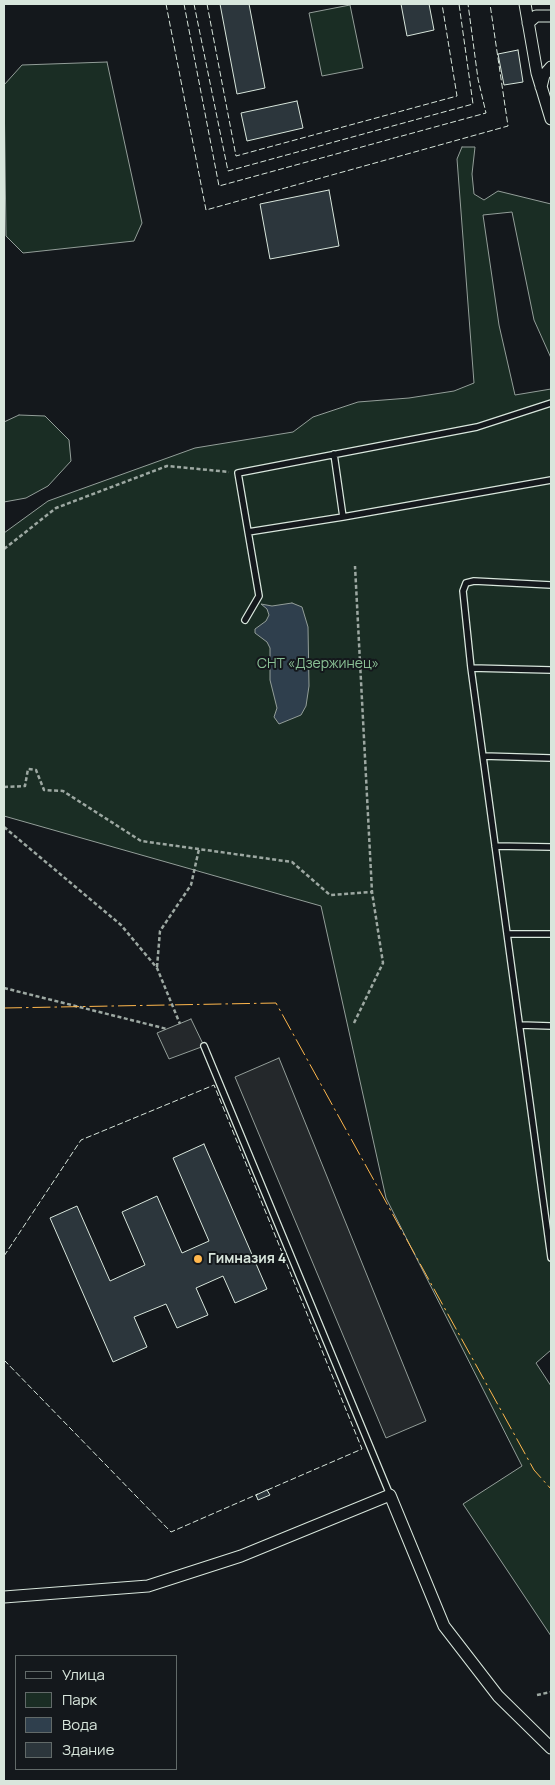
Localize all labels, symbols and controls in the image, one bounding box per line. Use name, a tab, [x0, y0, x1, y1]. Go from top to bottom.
park label: СНТ «Дзержинец»	[257, 656, 379, 672]
place label: Гимназия 4	[208, 1251, 286, 1267]
marker: Гимназия 4	[192, 1253, 204, 1265]
legend	[15, 1655, 178, 1770]
text: Улица	[62, 1664, 105, 1685]
text: Парк	[62, 1689, 97, 1710]
text: Вода	[62, 1714, 97, 1735]
text: Здание	[62, 1739, 114, 1760]

